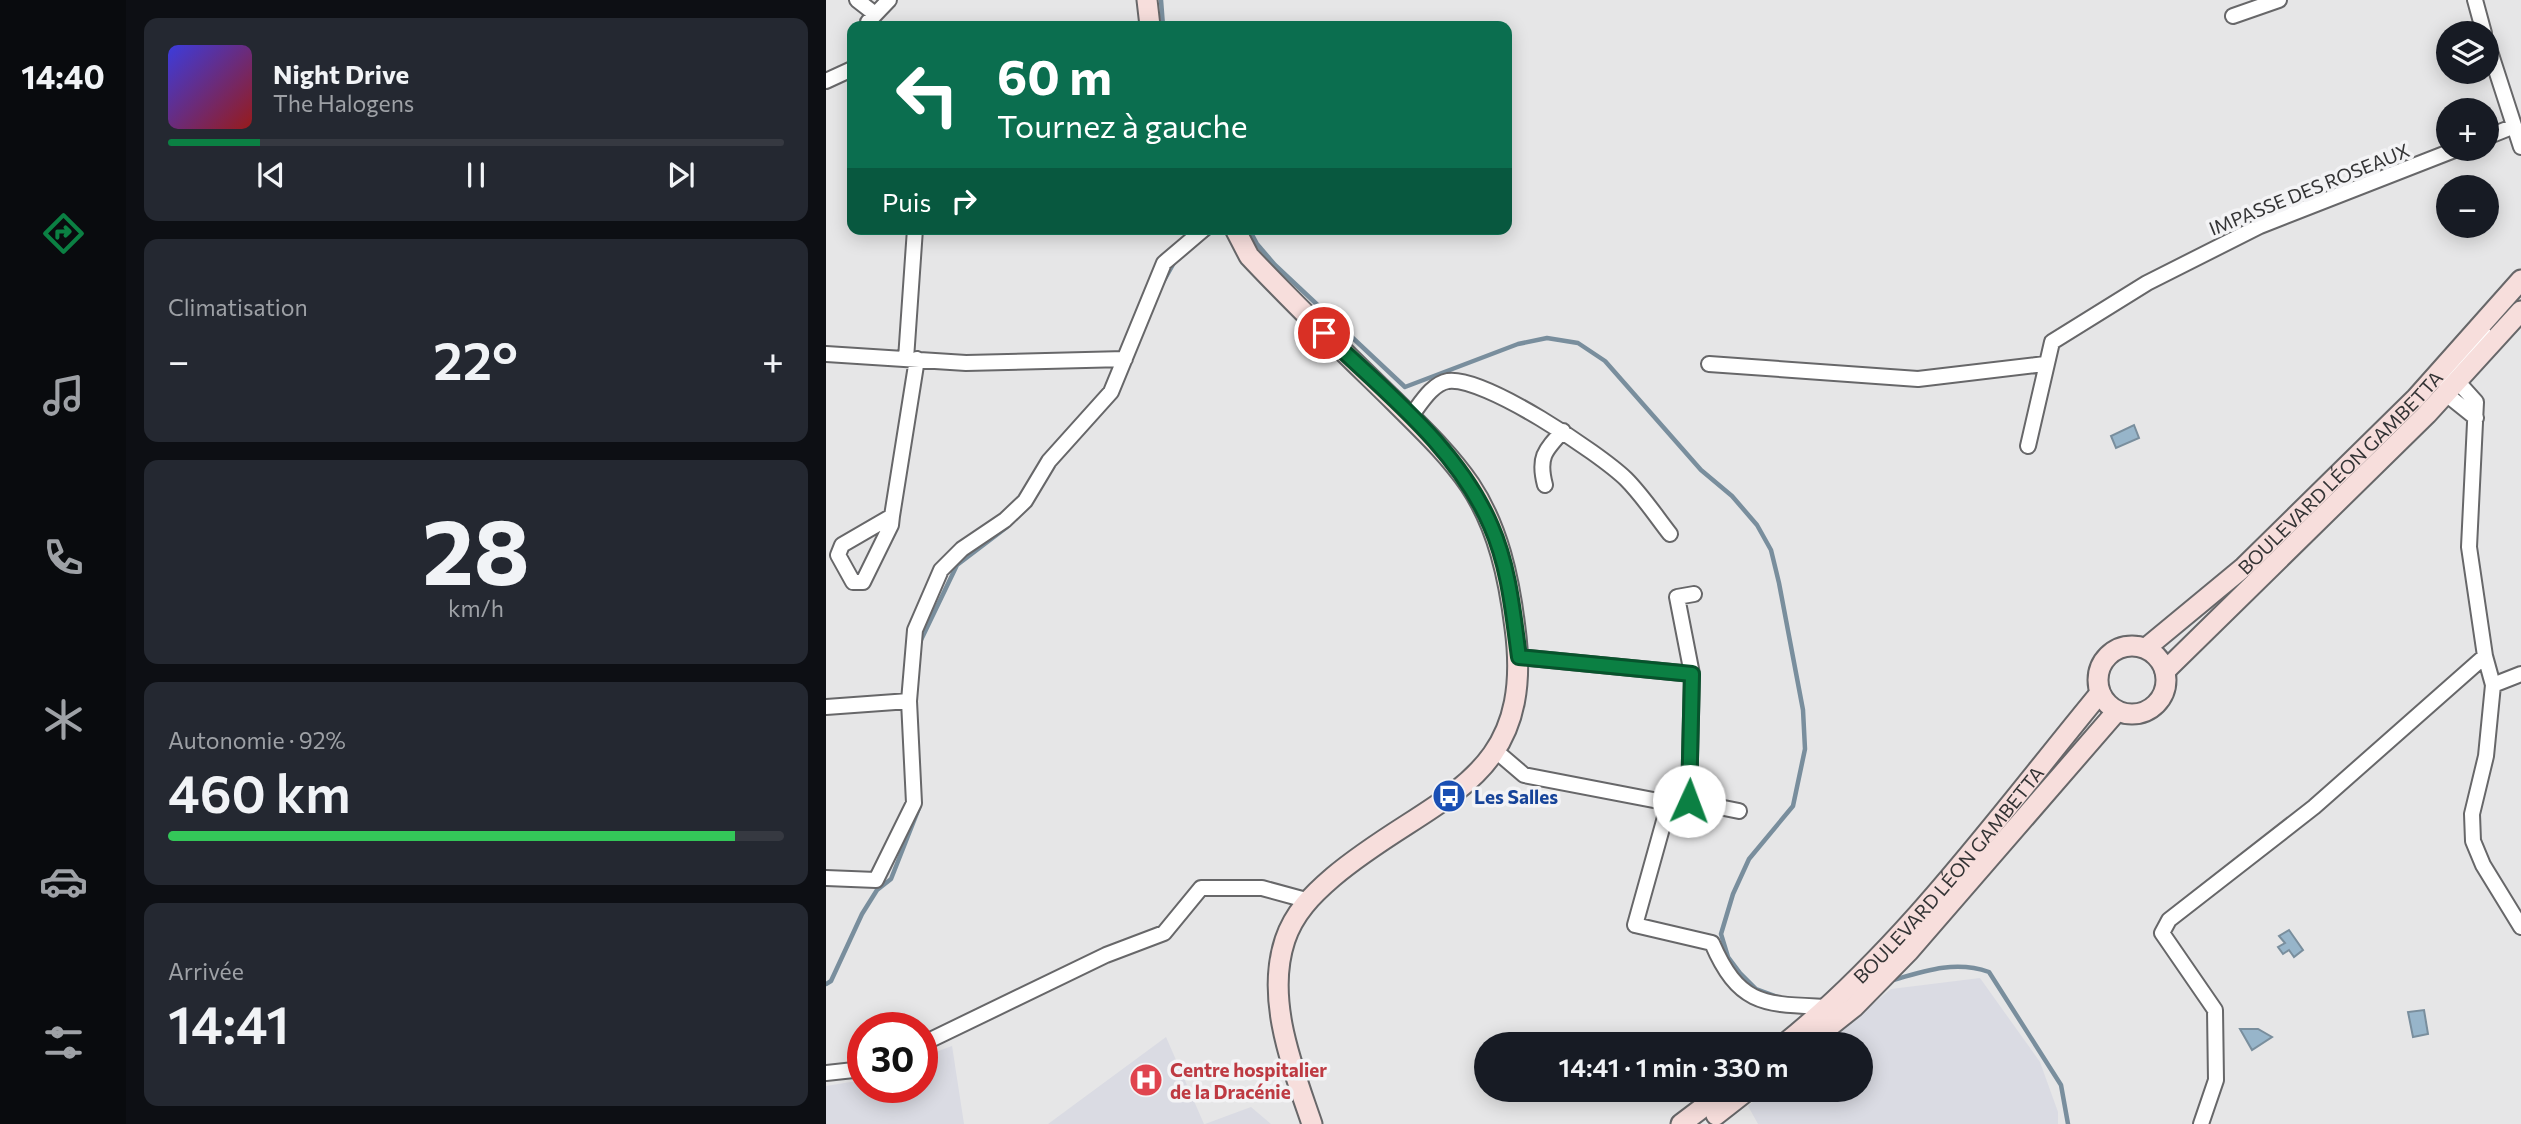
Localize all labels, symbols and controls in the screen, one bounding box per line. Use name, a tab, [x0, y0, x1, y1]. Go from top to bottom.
map controls	[2436, 21, 2499, 238]
button: layers	[2436, 21, 2499, 84]
text: 60 m	[997, 45, 1112, 105]
icon: left	[882, 49, 973, 140]
text: 14:40	[21, 56, 105, 96]
text: Night Drive	[273, 58, 409, 89]
text: The Halogens	[273, 89, 414, 117]
button: +	[2436, 98, 2499, 161]
text: Tournez à gauche	[997, 105, 1248, 145]
street label: IMPASSE DES ROSEAUX	[2205, 138, 2413, 240]
icon: previous	[252, 156, 290, 194]
icon: pause	[457, 156, 495, 194]
icon: next	[662, 156, 700, 194]
button: −	[2436, 175, 2499, 238]
icon: right	[945, 182, 983, 220]
text: Puis	[882, 186, 931, 217]
icon: directions	[39, 209, 88, 258]
text: Climatisation	[168, 293, 308, 321]
pin	[1294, 303, 1354, 363]
icon: arrive	[1305, 314, 1343, 352]
text: 22°	[433, 327, 518, 391]
text: −	[168, 336, 190, 383]
text: +	[762, 336, 784, 383]
street label: BOULEVARD LÉON GAMBETTA	[2233, 365, 2447, 579]
icon: music	[39, 371, 88, 420]
text: 28	[422, 492, 530, 604]
icon: phone	[39, 533, 88, 582]
text: km/h	[448, 594, 504, 622]
icon: climate	[39, 695, 88, 744]
text: Autonomie · 92%	[168, 726, 346, 754]
text: 460 km	[168, 760, 351, 824]
street label: BOULEVARD LÉON GAMBETTA	[1848, 761, 2048, 988]
position arrow	[1652, 764, 1726, 838]
bus stop icon: Les Salles	[1430, 777, 1468, 815]
place label: Les Salles	[1474, 785, 1558, 808]
icon: car	[39, 857, 88, 906]
text: Arrivée	[168, 957, 244, 985]
text: 14:41	[168, 991, 289, 1055]
speed limit sign: 30	[847, 1012, 938, 1103]
icon: filters	[39, 1018, 88, 1067]
text: 14:41 · 1 min · 330 m	[1559, 1051, 1788, 1082]
place label: Centre hospitalier de la Dracénie	[1170, 1058, 1327, 1103]
hospital icon: Centre hospitalier de la Dracénie	[1127, 1061, 1165, 1099]

